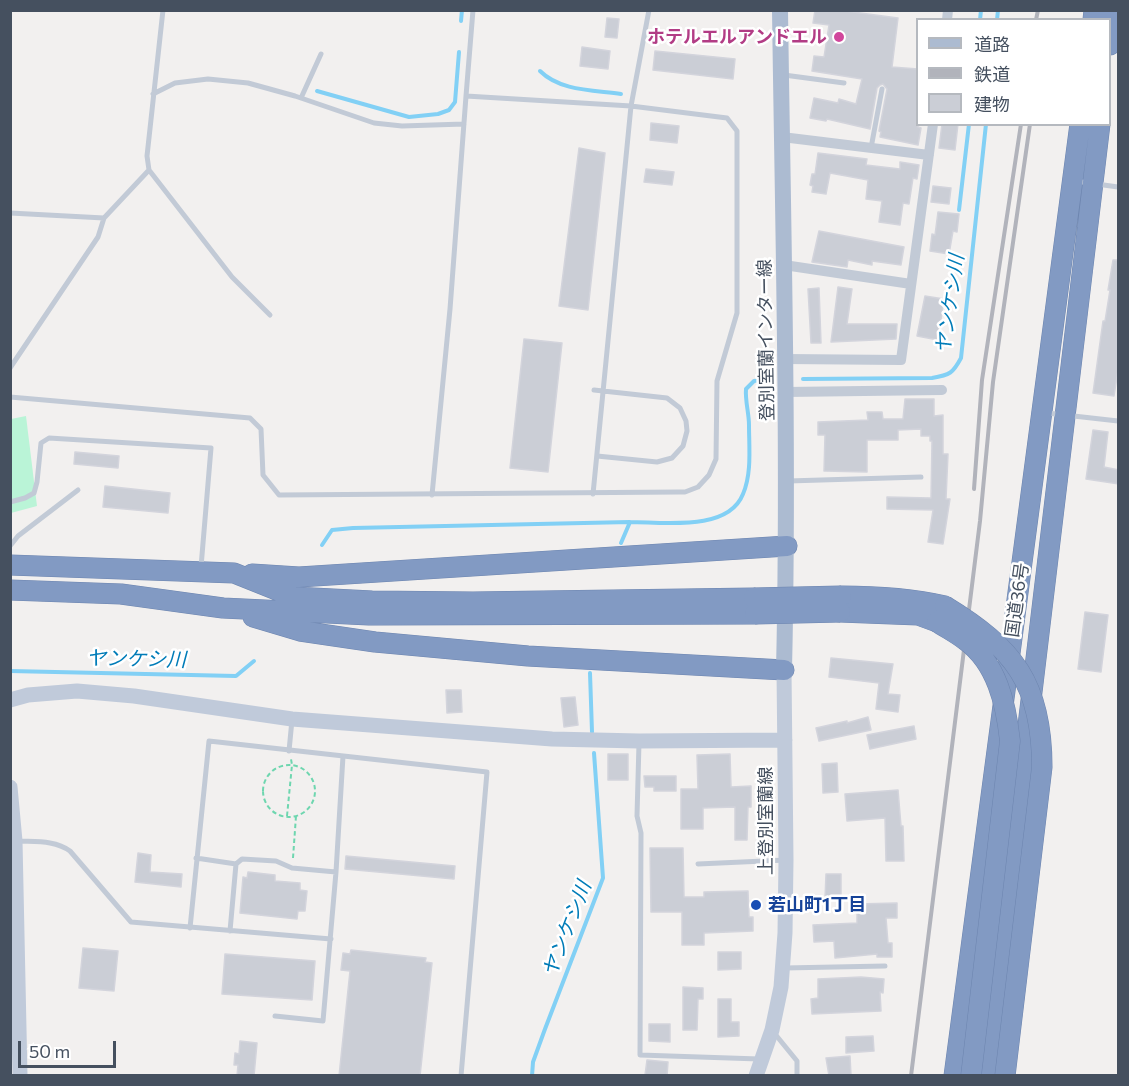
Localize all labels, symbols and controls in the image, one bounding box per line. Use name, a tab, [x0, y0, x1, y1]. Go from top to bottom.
legend	[916, 18, 1111, 126]
place label: ホテルエルアンドエル	[647, 26, 827, 48]
marker: ホテルエルアンドエル	[832, 30, 846, 44]
text: 道路	[974, 33, 1010, 55]
text: 鉄道	[974, 63, 1010, 85]
text: 建物	[974, 93, 1010, 115]
water label: ヤンケシ川	[931, 253, 969, 355]
street label: 登別室蘭インター線	[754, 259, 778, 421]
street label: 国道36号	[1001, 561, 1033, 639]
water label: ヤンケシ川	[86, 646, 186, 672]
street label: 上登別室蘭線	[755, 767, 777, 875]
water label: ヤンケシ川	[538, 878, 596, 980]
place label: 若山町1丁目	[768, 894, 866, 916]
marker: 若山町1丁目	[749, 898, 763, 912]
scale bar	[21, 1029, 118, 1067]
text: 50 m	[29, 1040, 70, 1062]

